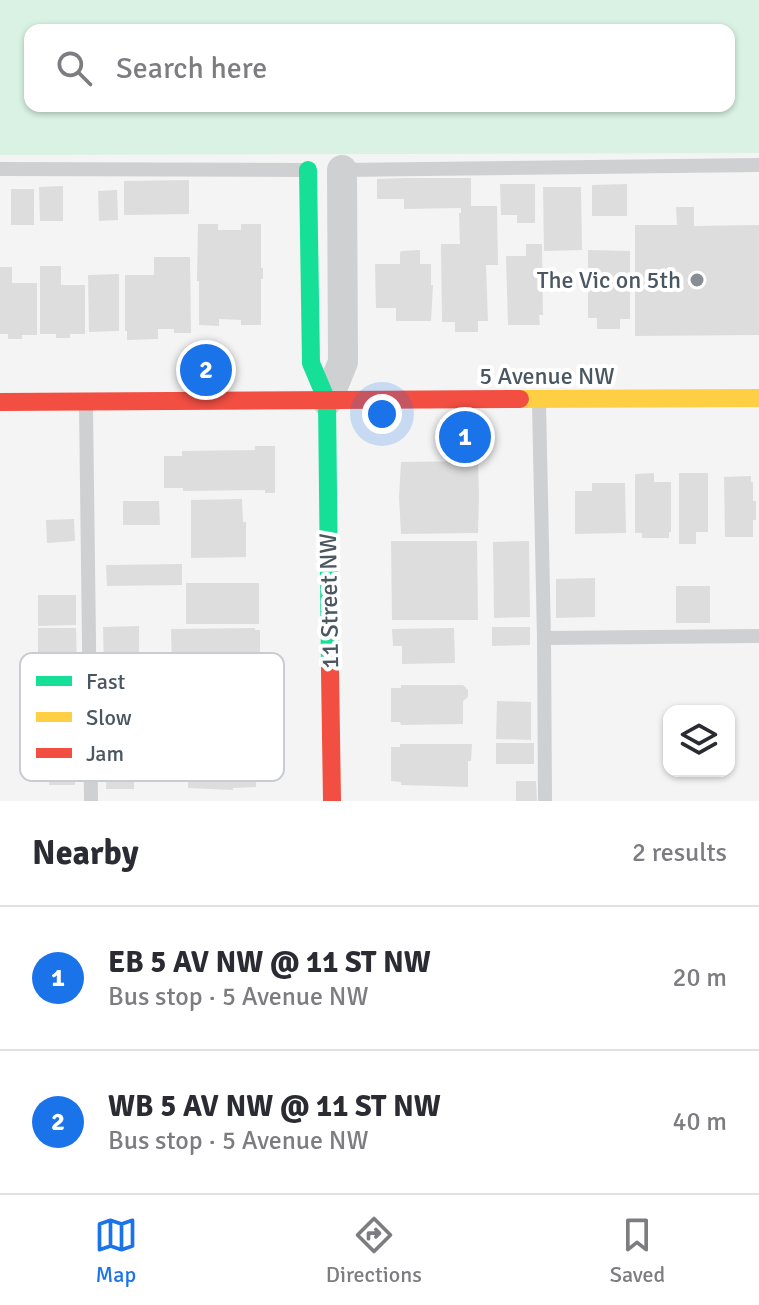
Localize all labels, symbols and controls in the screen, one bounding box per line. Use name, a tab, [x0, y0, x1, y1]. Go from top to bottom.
search box	[24, 24, 735, 112]
icon: search	[52, 46, 96, 90]
text: Search here	[116, 50, 267, 87]
place label: The Vic on 5th	[537, 265, 681, 295]
marker: The Vic on 5th	[688, 271, 706, 289]
pin: 2	[180, 340, 232, 400]
street label: 5 Avenue NW	[479, 361, 615, 391]
your location	[362, 394, 402, 434]
pin: 1	[439, 407, 491, 467]
street label: 11 Street NW	[313, 533, 345, 669]
legend	[20, 653, 284, 781]
text: Fast	[86, 668, 126, 695]
text: Slow	[86, 704, 132, 731]
map controls	[663, 705, 735, 777]
button: layers	[663, 705, 735, 777]
text: Jam	[86, 740, 124, 767]
text: Nearby	[32, 832, 139, 874]
text: 2 results	[632, 837, 727, 869]
text: EB 5 AV NW @ 11 ST NW	[108, 944, 431, 981]
text: 1	[51, 962, 65, 994]
text: 20 m	[672, 962, 727, 994]
text: Bus stop · 5 Avenue NW	[108, 981, 369, 1013]
text: WB 5 AV NW @ 11 ST NW	[108, 1088, 441, 1125]
text: 2	[51, 1106, 65, 1138]
text: 40 m	[672, 1106, 727, 1138]
text: Bus stop · 5 Avenue NW	[108, 1125, 369, 1157]
tab: Map	[94, 1213, 138, 1288]
tab: Directions	[326, 1213, 422, 1288]
tab: Saved	[610, 1213, 665, 1288]

